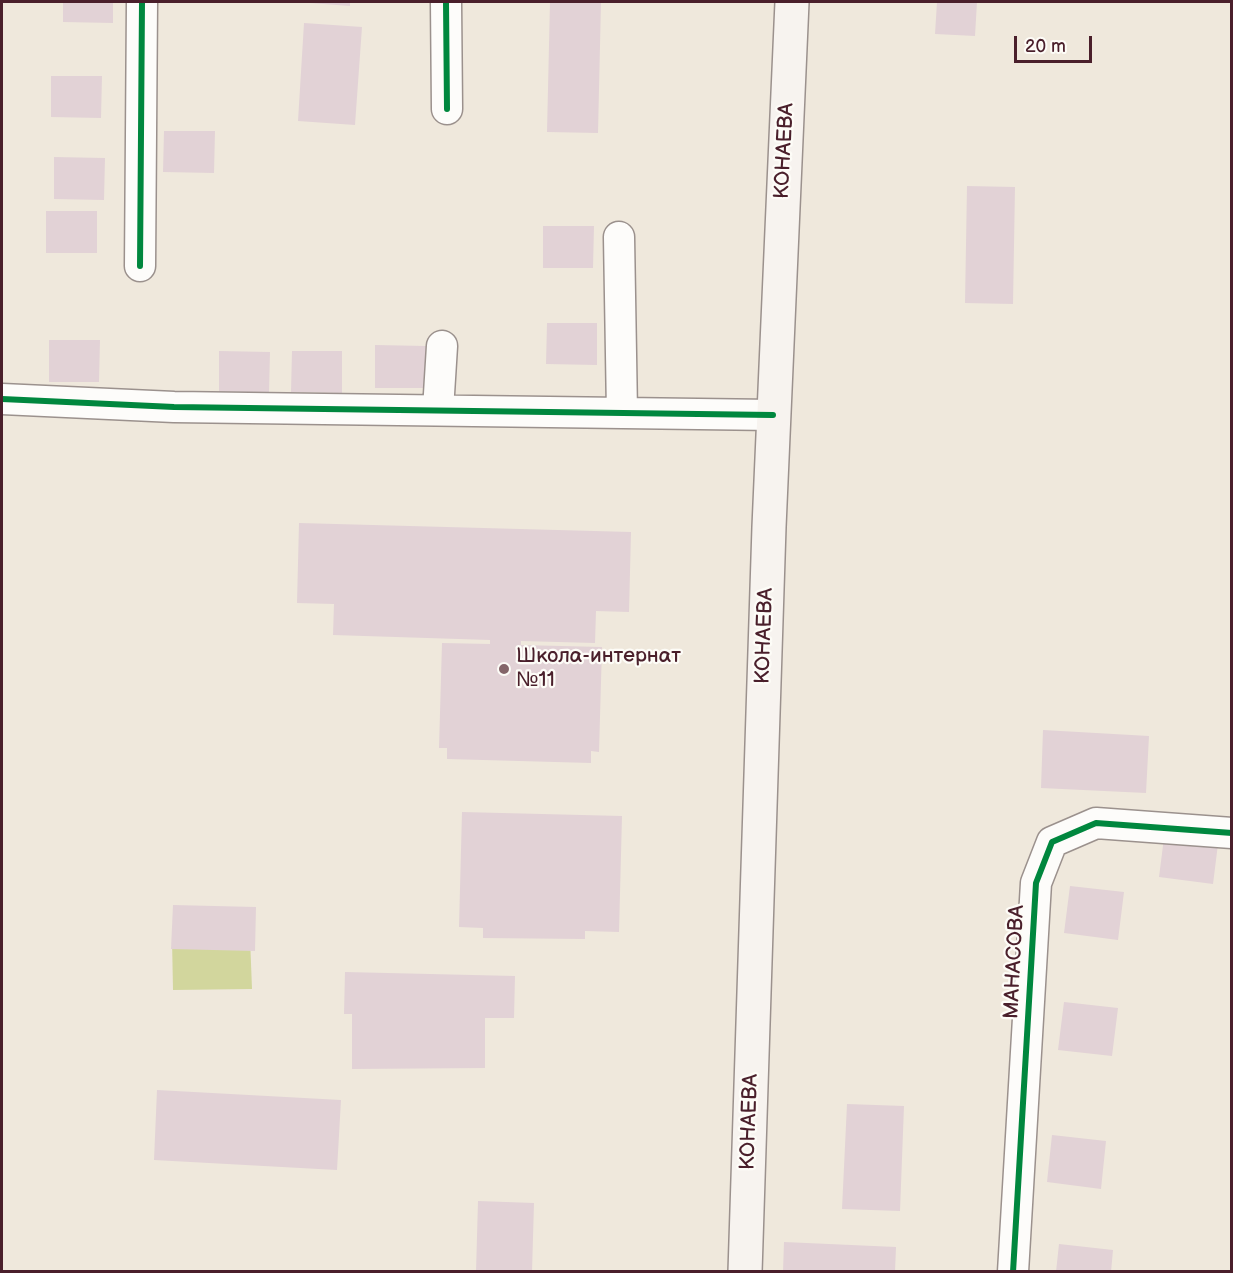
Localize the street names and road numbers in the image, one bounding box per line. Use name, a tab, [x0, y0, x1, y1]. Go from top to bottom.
street label: КОНАЕВА	[770, 102, 800, 200]
street label: КОНАЕВА	[751, 587, 779, 685]
street label: МАНАСОВА	[999, 904, 1031, 1020]
street label: КОНАЕВА	[736, 1073, 764, 1171]

